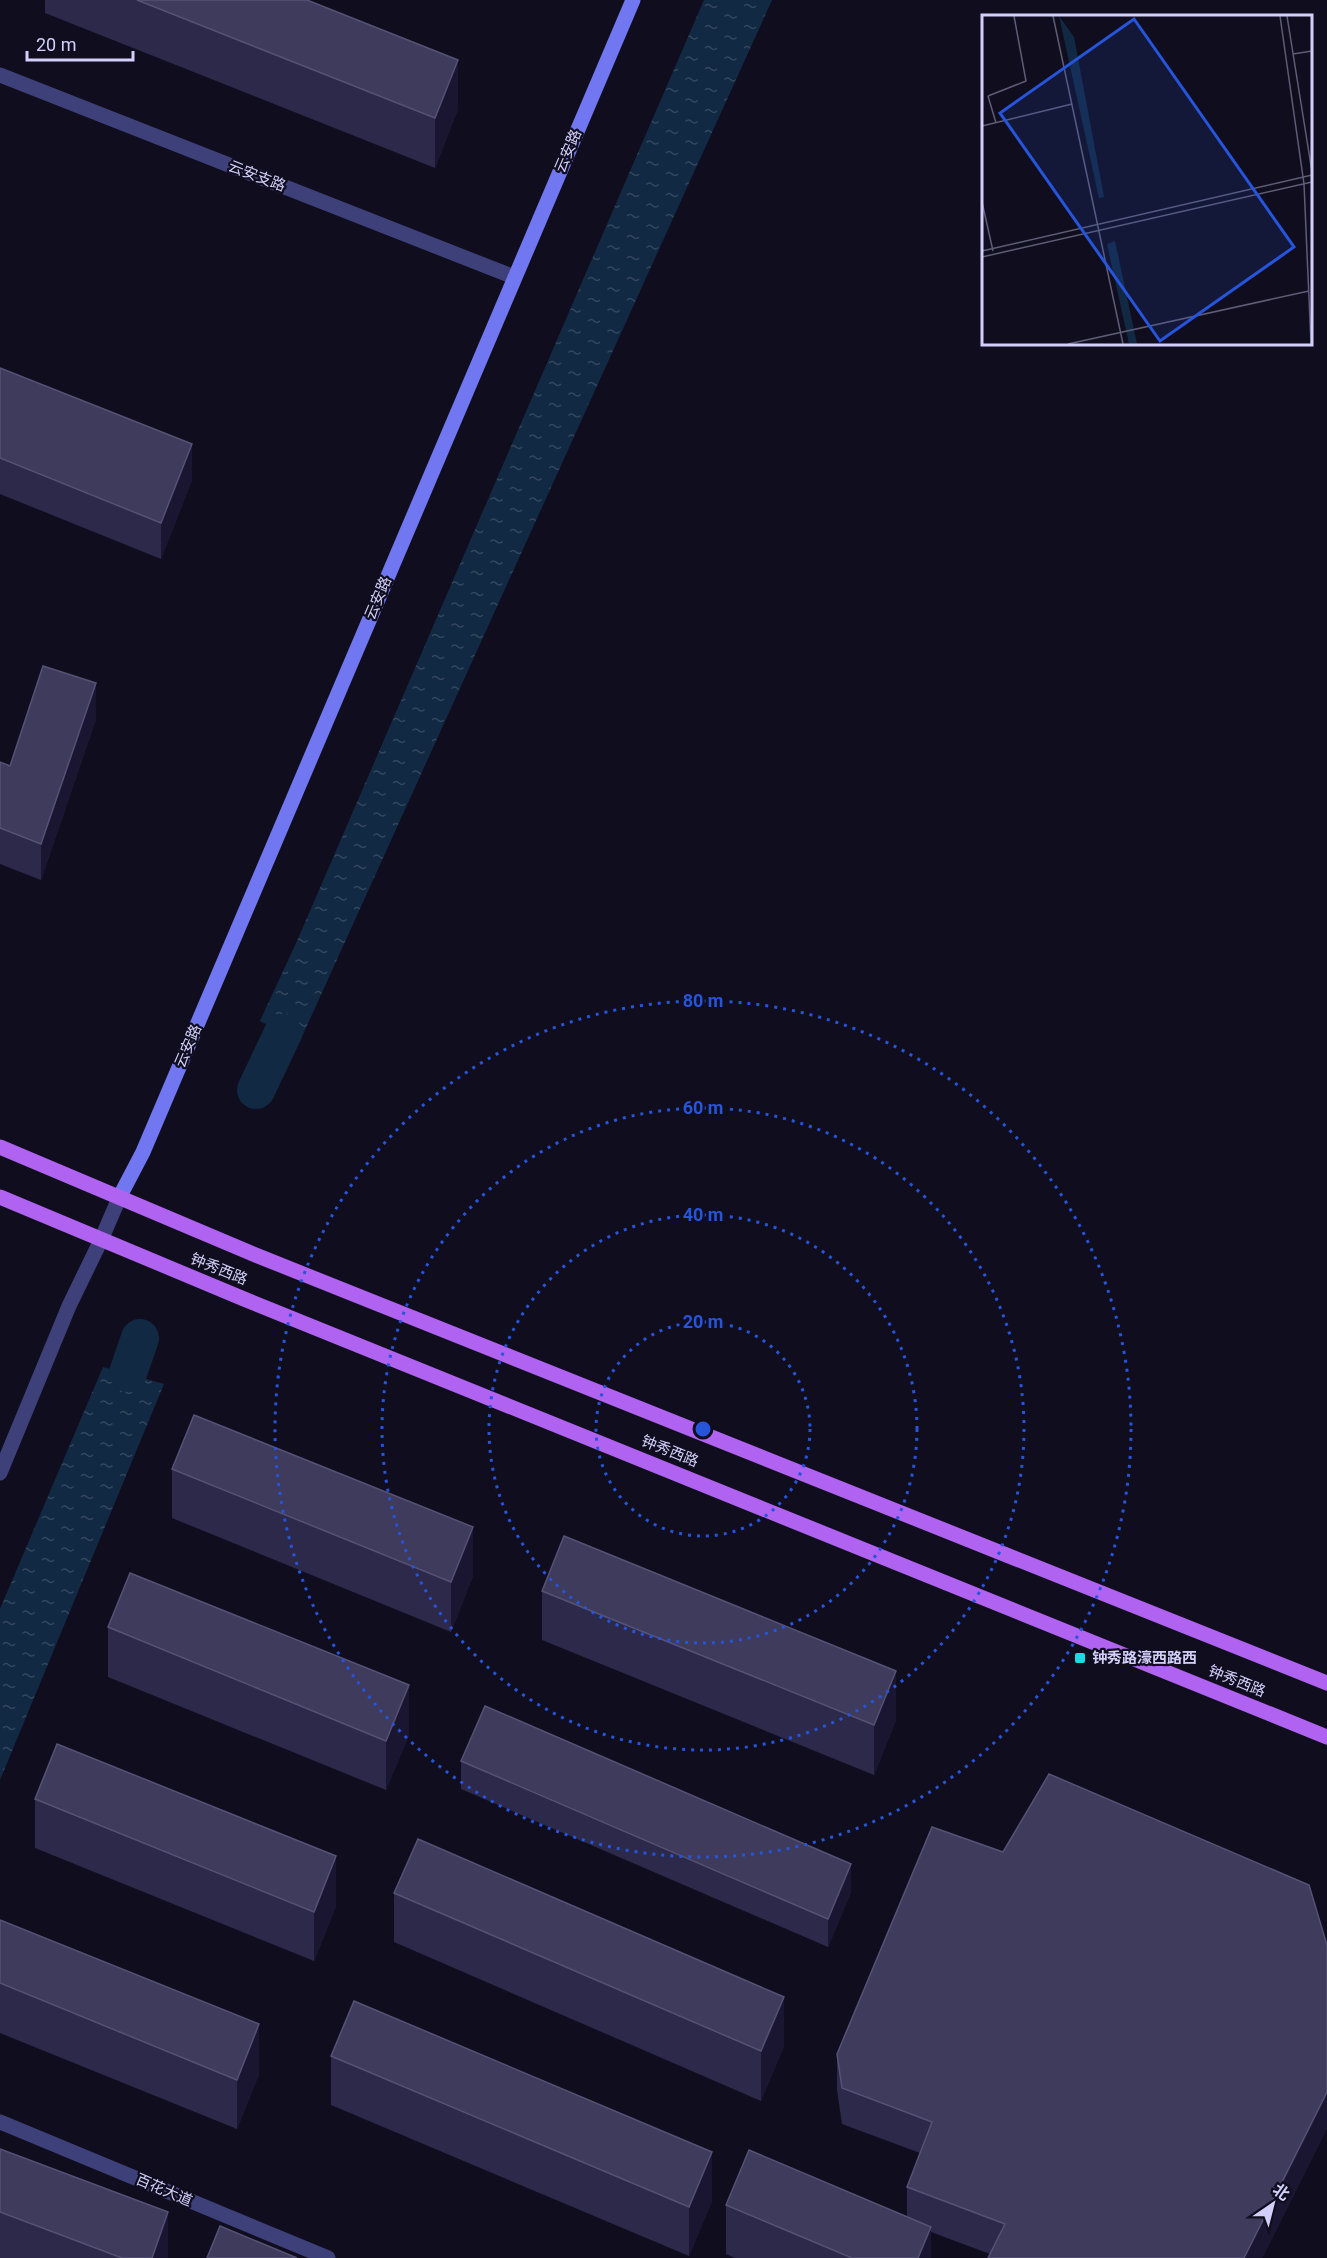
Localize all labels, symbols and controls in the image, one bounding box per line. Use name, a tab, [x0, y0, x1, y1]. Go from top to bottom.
inset map	[982, 15, 1312, 345]
scale bar	[27, 24, 134, 62]
text: 20 m	[36, 34, 76, 55]
street label: 云安路	[551, 127, 585, 175]
street label: 云安支路	[226, 157, 288, 195]
street label: 云安路	[361, 574, 395, 622]
text: 80 m	[683, 990, 723, 1011]
street label: 云安路	[171, 1022, 205, 1070]
text: 60 m	[683, 1097, 723, 1118]
text: 40 m	[683, 1204, 723, 1225]
street label: 钟秀西路	[188, 1249, 250, 1289]
text: 20 m	[683, 1311, 723, 1332]
centre of rings	[693, 1419, 713, 1439]
street label: 钟秀西路	[639, 1431, 701, 1471]
place label: 钟秀路濠西路西	[1092, 1649, 1197, 1667]
marker: 钟秀路濠西路西	[1073, 1651, 1087, 1665]
street label: 钟秀西路	[1206, 1661, 1268, 1701]
street label: 百花大道	[133, 2170, 195, 2210]
north arrow	[1243, 2174, 1303, 2234]
text: 北	[1269, 2180, 1293, 2204]

